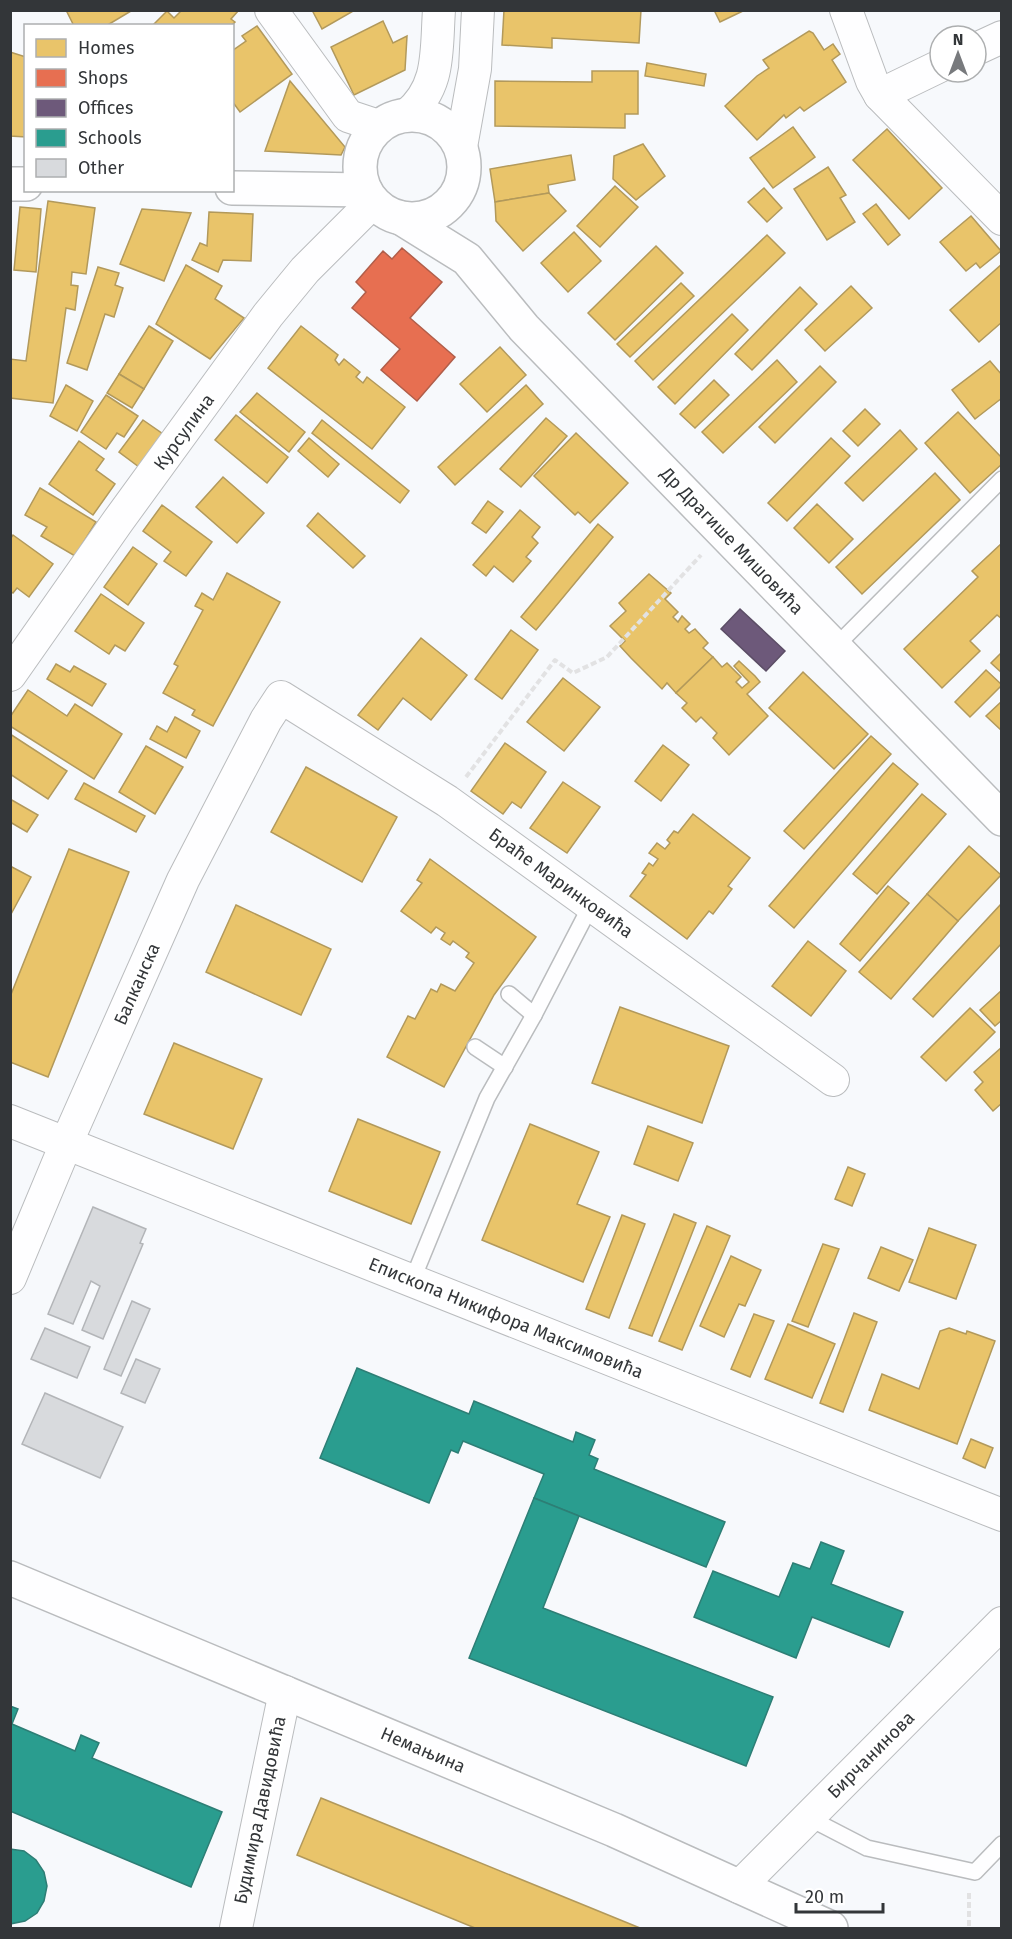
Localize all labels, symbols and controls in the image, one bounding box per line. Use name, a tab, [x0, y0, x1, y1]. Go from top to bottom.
legend	[24, 24, 234, 192]
north arrow	[928, 24, 988, 84]
text: N	[953, 30, 963, 49]
text: Homes	[78, 37, 134, 59]
text: Shops	[78, 67, 128, 89]
text: Offices	[78, 97, 133, 119]
text: Schools	[78, 127, 142, 149]
text: Other	[78, 157, 124, 179]
street label: Курсулина	[149, 390, 219, 474]
street label: Др Драгише Мишовића	[655, 462, 808, 619]
street label: Браће Маринковића	[485, 823, 637, 943]
street label: Балканска	[109, 940, 165, 1028]
street label: Епископа Никифора Максимовића	[365, 1253, 647, 1383]
street label: Бирчанинова	[823, 1707, 919, 1803]
street label: Будимира Давидовића	[229, 1714, 291, 1906]
street label: Немањина	[377, 1722, 469, 1778]
scale bar	[796, 1876, 883, 1914]
text: 20 m	[805, 1886, 844, 1908]

